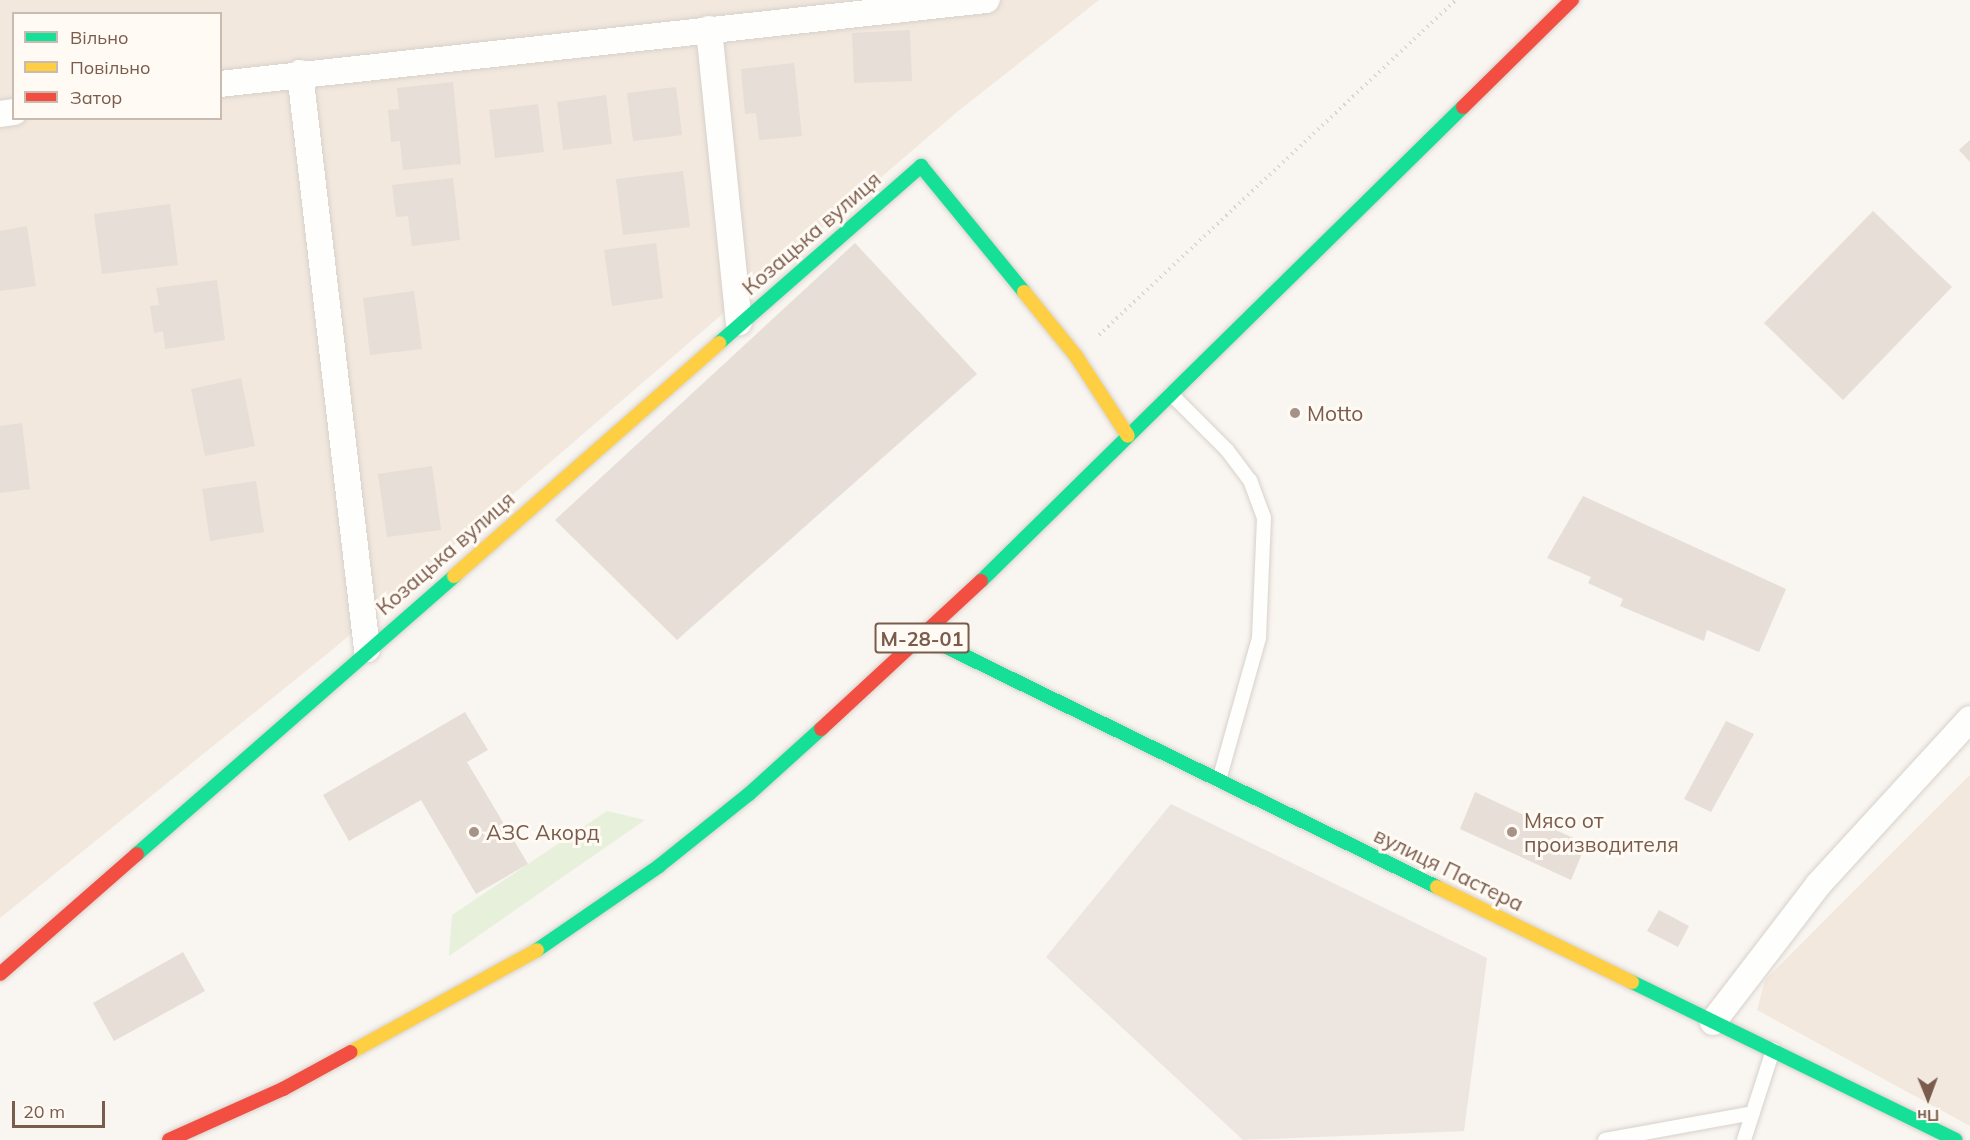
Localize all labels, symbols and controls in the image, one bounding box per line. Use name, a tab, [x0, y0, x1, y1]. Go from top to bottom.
legend	[12, 12, 222, 120]
text: Вільно	[70, 26, 128, 49]
text: Повільно	[70, 56, 150, 79]
text: Затор	[70, 86, 122, 109]
street label: Козацька вулиця	[737, 166, 885, 300]
place label: Motto	[1307, 400, 1363, 426]
marker: Motto	[1288, 406, 1302, 420]
street label: Козацька вулиця	[371, 486, 519, 620]
road number: М-28-01	[874, 621, 970, 655]
place label: Мясо от производителя	[1524, 807, 1679, 857]
place label: АЗС Акорд	[486, 819, 600, 845]
street label: вулиця Пастера	[1370, 822, 1528, 916]
marker: АЗС Акорд	[467, 825, 481, 839]
marker: Мясо от производителя	[1505, 825, 1519, 839]
north arrow	[1898, 1068, 1958, 1128]
scale bar	[15, 1089, 108, 1127]
text: 20 m	[23, 1100, 65, 1123]
text: Пн	[1917, 1106, 1940, 1126]

